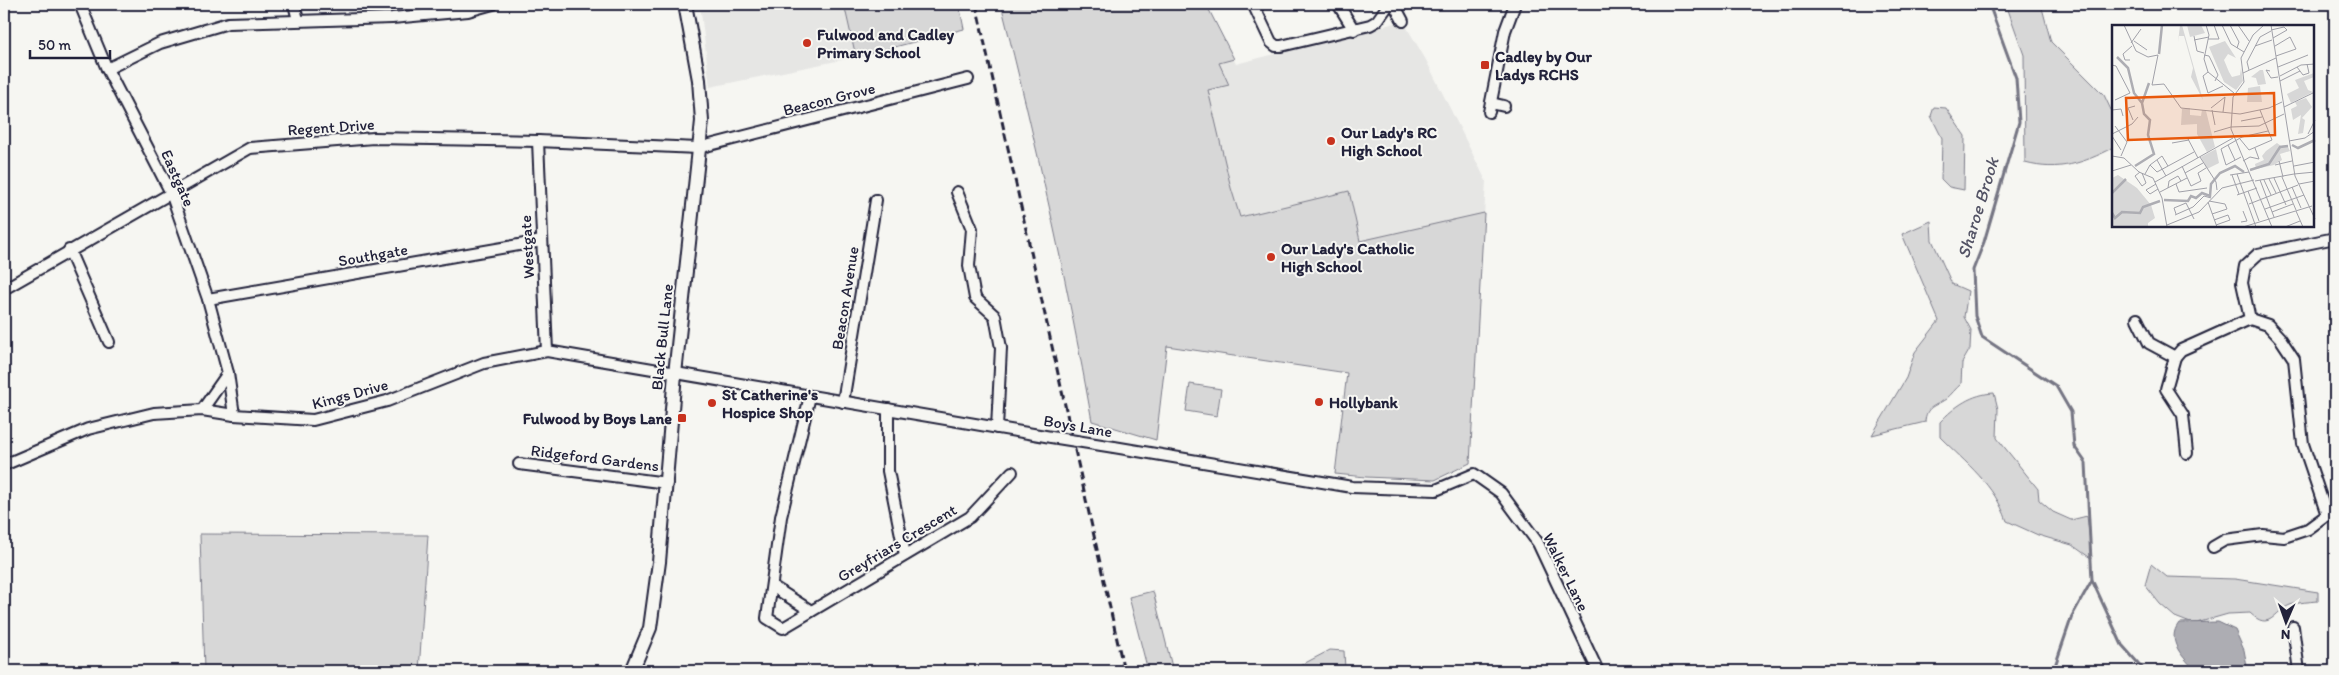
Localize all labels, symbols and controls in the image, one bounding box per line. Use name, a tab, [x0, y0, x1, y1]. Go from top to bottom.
place label: Fulwood and Cadley Primary School	[817, 25, 955, 63]
inset map	[2112, 25, 2314, 228]
scale bar	[30, 28, 110, 60]
text: 50 m	[38, 36, 71, 54]
marker: Fulwood and Cadley Primary School	[801, 37, 813, 49]
place label: Cadley by Our Ladys RCHS	[1495, 47, 1593, 85]
marker: Cadley by Our Ladys RCHS	[1479, 59, 1491, 71]
street label: Beacon Grove	[781, 78, 877, 120]
street label: Regent Drive	[287, 114, 375, 140]
place label: Our Lady's RC High School	[1341, 123, 1438, 161]
marker: Our Lady's RC High School	[1325, 135, 1337, 147]
street label: Eastgate	[157, 147, 199, 210]
water label: Sharoe Brook	[1952, 153, 2004, 261]
street label: Westgate	[516, 214, 538, 279]
place label: Our Lady's Catholic High School	[1281, 239, 1415, 277]
street label: Southgate	[337, 240, 409, 270]
street label: Beacon Avenue	[827, 245, 863, 351]
marker: Our Lady's Catholic High School	[1265, 251, 1277, 263]
street label: Black Bull Lane	[647, 283, 677, 391]
street label: Kings Drive	[310, 375, 390, 413]
place label: St Catherine's Hospice Shop	[722, 385, 818, 423]
place label: Hollybank	[1329, 393, 1399, 413]
marker: Hollybank	[1313, 396, 1325, 408]
marker: St Catherine's Hospice Shop	[706, 397, 718, 409]
place label: Fulwood by Boys Lane	[523, 409, 672, 429]
street label: Boys Lane	[1042, 411, 1114, 441]
marker: Fulwood by Boys Lane	[676, 412, 688, 424]
street label: Ridgeford Gardens	[530, 441, 660, 475]
street label: Greyfriars Crescent	[834, 500, 960, 586]
street label: Walker Lane	[1539, 530, 1593, 614]
north arrow	[2262, 598, 2312, 648]
text: N	[2281, 626, 2291, 643]

